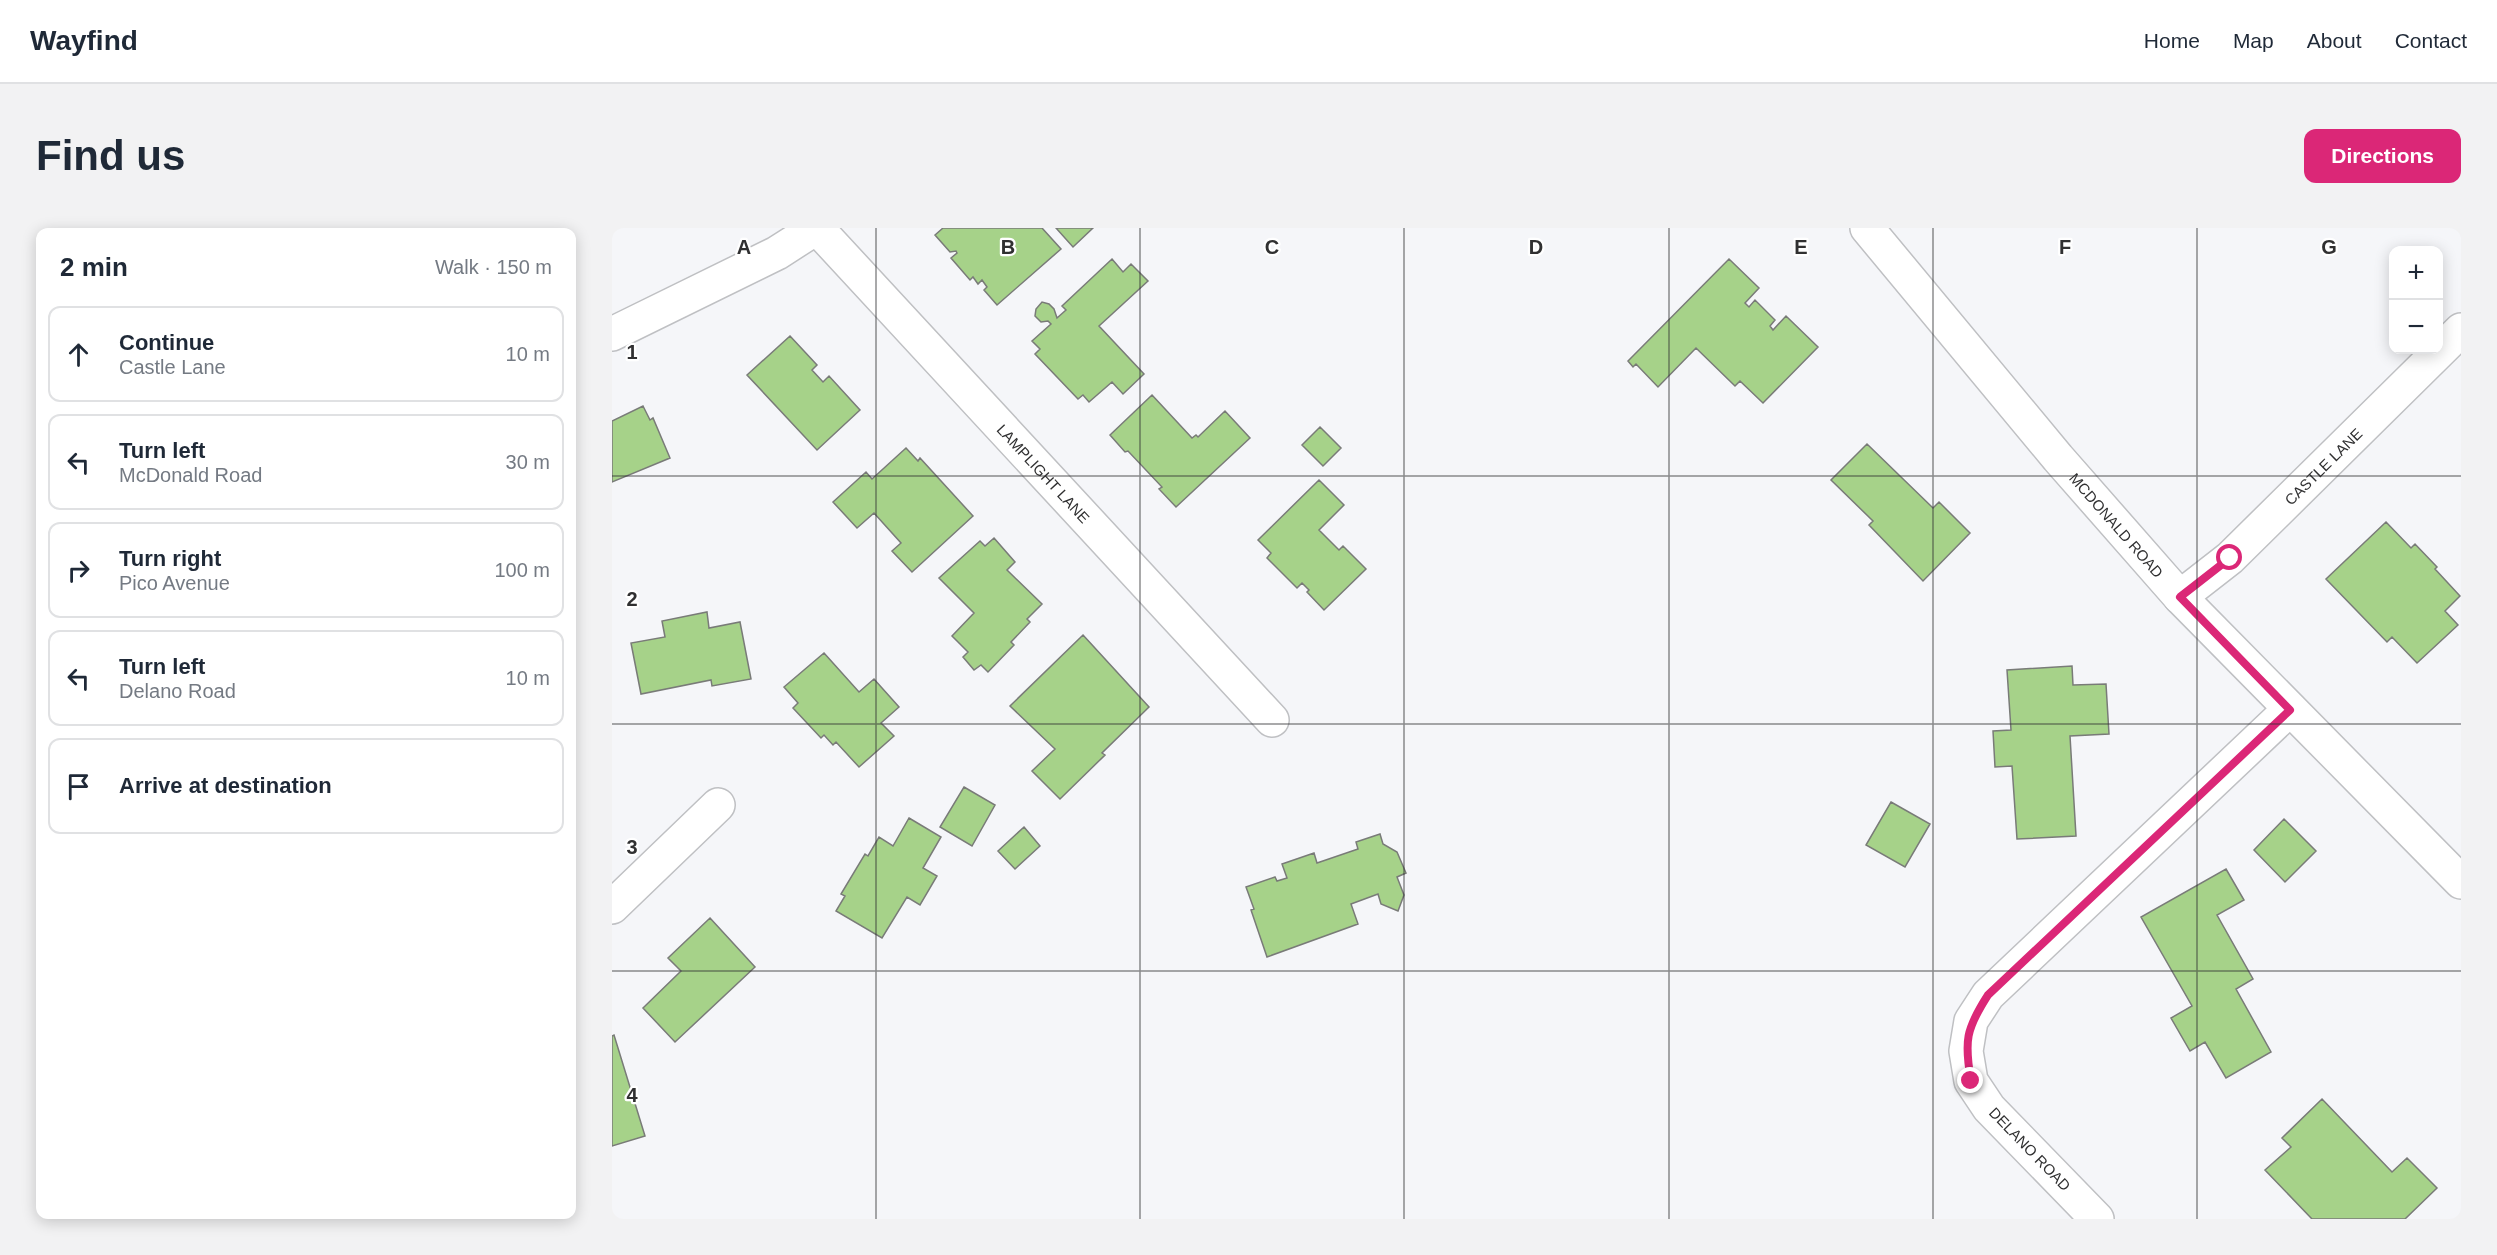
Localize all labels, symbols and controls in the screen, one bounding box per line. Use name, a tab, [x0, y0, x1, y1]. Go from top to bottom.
text: Wayfind	[30, 25, 138, 56]
text: Home	[2144, 29, 2200, 52]
text: Map	[2233, 29, 2274, 52]
text: About	[2307, 29, 2362, 52]
text: Contact	[2395, 29, 2467, 52]
button: Directions	[2304, 129, 2461, 183]
text: Find us	[36, 132, 185, 179]
text: A	[737, 236, 751, 258]
text: B	[1001, 236, 1015, 258]
text: C	[1265, 236, 1279, 258]
text: D	[1529, 236, 1543, 258]
text: E	[1794, 236, 1808, 258]
text: F	[2059, 236, 2071, 258]
text: G	[2321, 236, 2337, 258]
map controls	[2389, 246, 2443, 354]
button: +	[2389, 246, 2443, 300]
text: 2 min	[60, 252, 128, 282]
text: Walk · 150 m	[435, 256, 552, 278]
button: −	[2389, 300, 2443, 354]
text: Continue	[119, 330, 214, 355]
icon: ahead	[62, 338, 95, 371]
text: 1	[626, 341, 638, 363]
text: 10 m	[506, 343, 550, 365]
text: Castle Lane	[119, 356, 226, 378]
street label: LAMPLIGHT LANE	[994, 420, 1094, 526]
street label: CASTLE LANE	[2281, 424, 2365, 508]
text: Turn left	[119, 438, 205, 463]
icon: left	[62, 446, 95, 479]
text: 30 m	[506, 451, 550, 473]
text: McDonald Road	[119, 464, 262, 486]
street label: MCDONALD ROAD	[2066, 469, 2167, 581]
route start	[2216, 544, 2242, 570]
text: Turn right	[119, 546, 221, 571]
icon: right	[62, 554, 95, 587]
text: 100 m	[494, 559, 550, 581]
text: Pico Avenue	[119, 572, 230, 594]
text: 2	[626, 588, 638, 610]
text: Turn left	[119, 654, 205, 679]
icon: left	[62, 662, 95, 695]
text: 10 m	[506, 667, 550, 689]
text: Delano Road	[119, 680, 236, 702]
icon: arrive	[62, 770, 95, 803]
text: Arrive at destination	[119, 773, 332, 798]
text: 3	[626, 836, 638, 858]
route end	[1957, 1067, 1983, 1093]
text: 4	[626, 1084, 638, 1106]
street label: DELANO ROAD	[1986, 1104, 2074, 1194]

